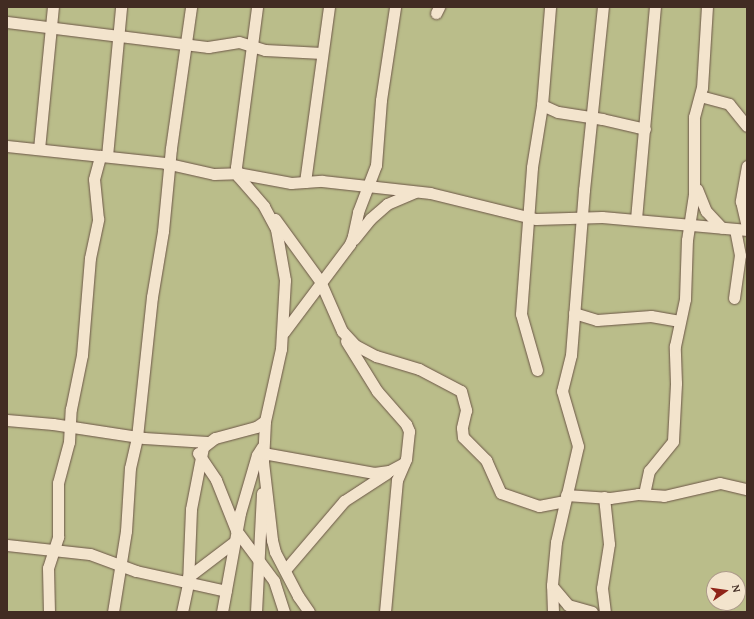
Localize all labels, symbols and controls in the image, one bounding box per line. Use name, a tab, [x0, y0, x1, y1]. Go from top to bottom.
north arrow	[706, 571, 746, 611]
text: N	[728, 583, 745, 594]

